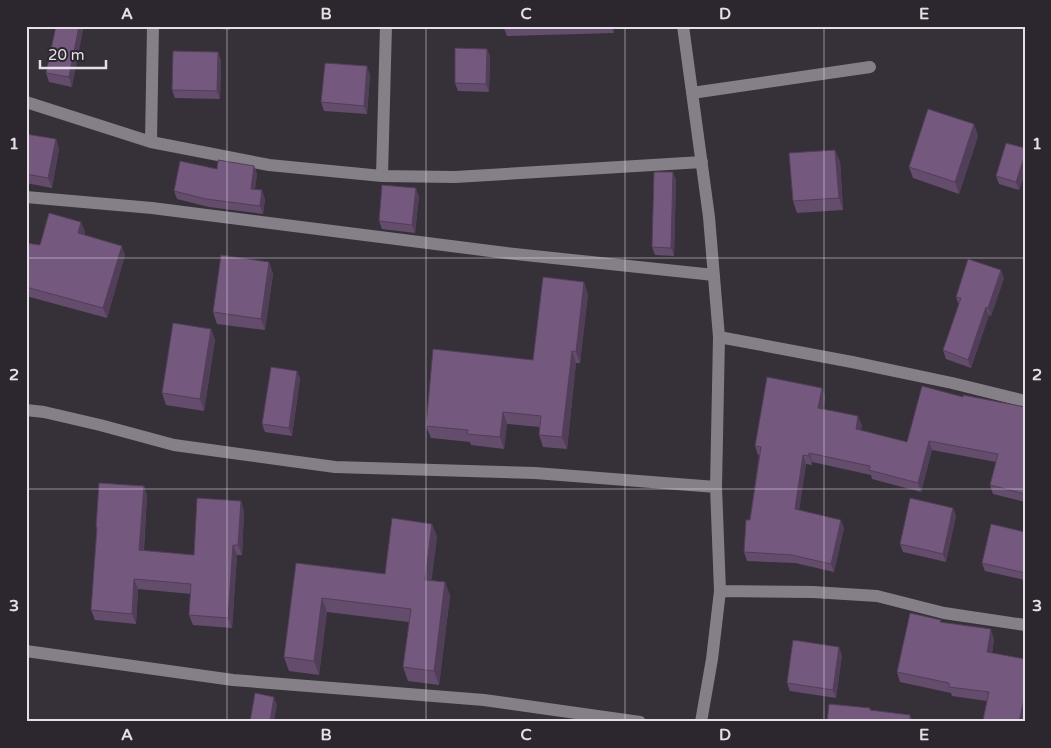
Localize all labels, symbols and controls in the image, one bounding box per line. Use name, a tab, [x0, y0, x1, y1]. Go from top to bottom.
text: A	[121, 4, 133, 24]
text: B	[320, 4, 332, 24]
text: C	[520, 4, 532, 24]
text: D	[719, 4, 731, 24]
text: E	[919, 4, 929, 24]
scale bar	[40, 38, 106, 70]
text: 20 m	[48, 46, 85, 64]
text: 1	[9, 134, 19, 154]
text: 1	[1032, 134, 1042, 154]
text: 2	[9, 365, 19, 385]
text: 2	[1032, 365, 1042, 385]
text: 3	[9, 596, 19, 616]
text: 3	[1032, 596, 1042, 616]
text: A	[121, 725, 133, 745]
text: B	[320, 725, 332, 745]
text: C	[520, 725, 532, 745]
text: D	[719, 725, 731, 745]
text: E	[919, 725, 929, 745]

